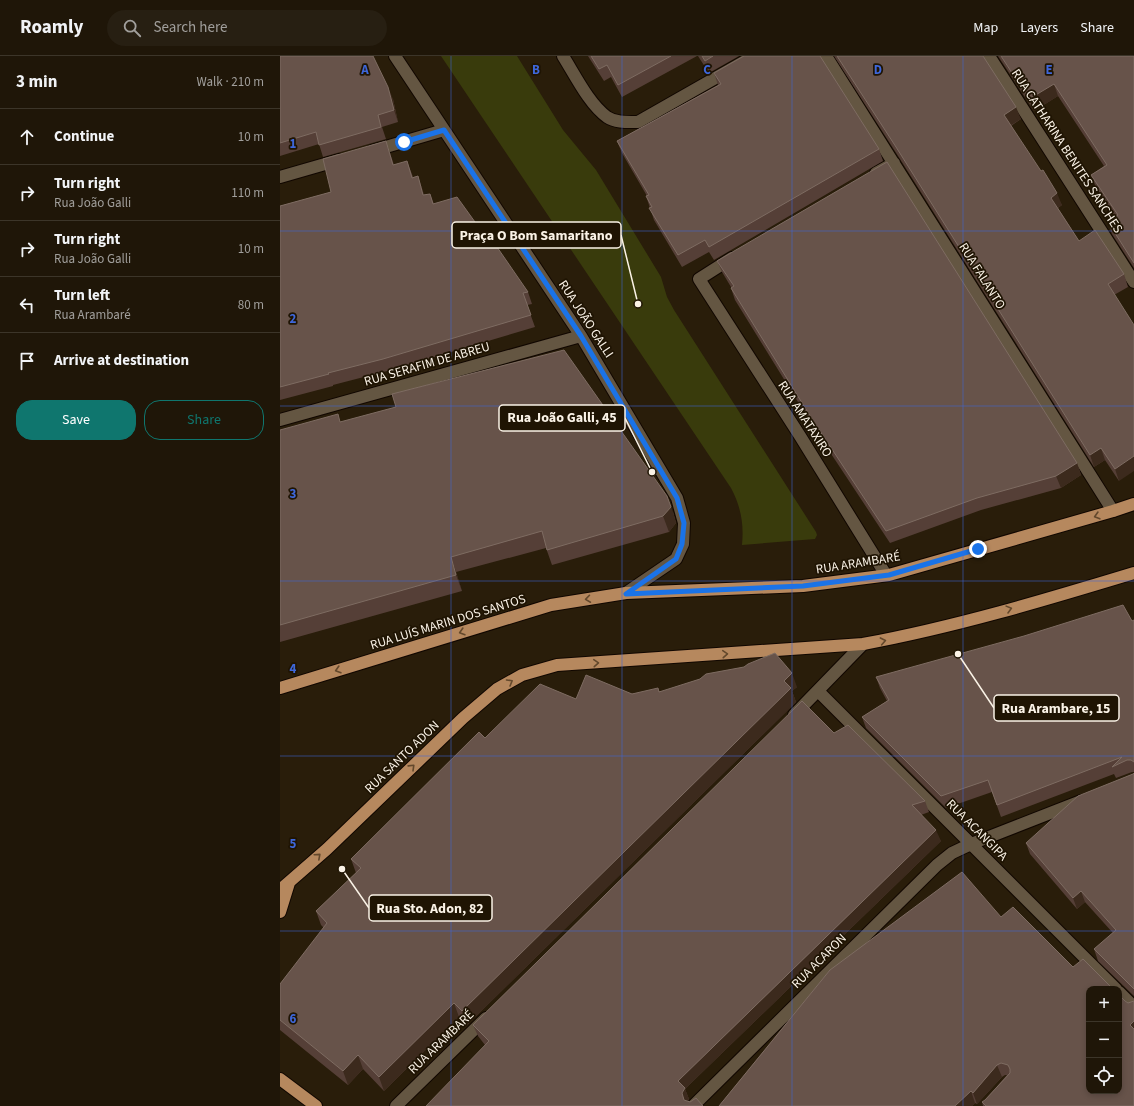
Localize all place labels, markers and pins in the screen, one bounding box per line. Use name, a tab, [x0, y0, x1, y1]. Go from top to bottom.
callout: Praça O Bom Samaritano	[452, 222, 621, 248]
callout: Rua João Galli, 45	[499, 405, 625, 431]
callout: Rua Arambare, 15	[994, 695, 1119, 721]
callout: Rua Sto. Adon, 82	[369, 895, 492, 921]

